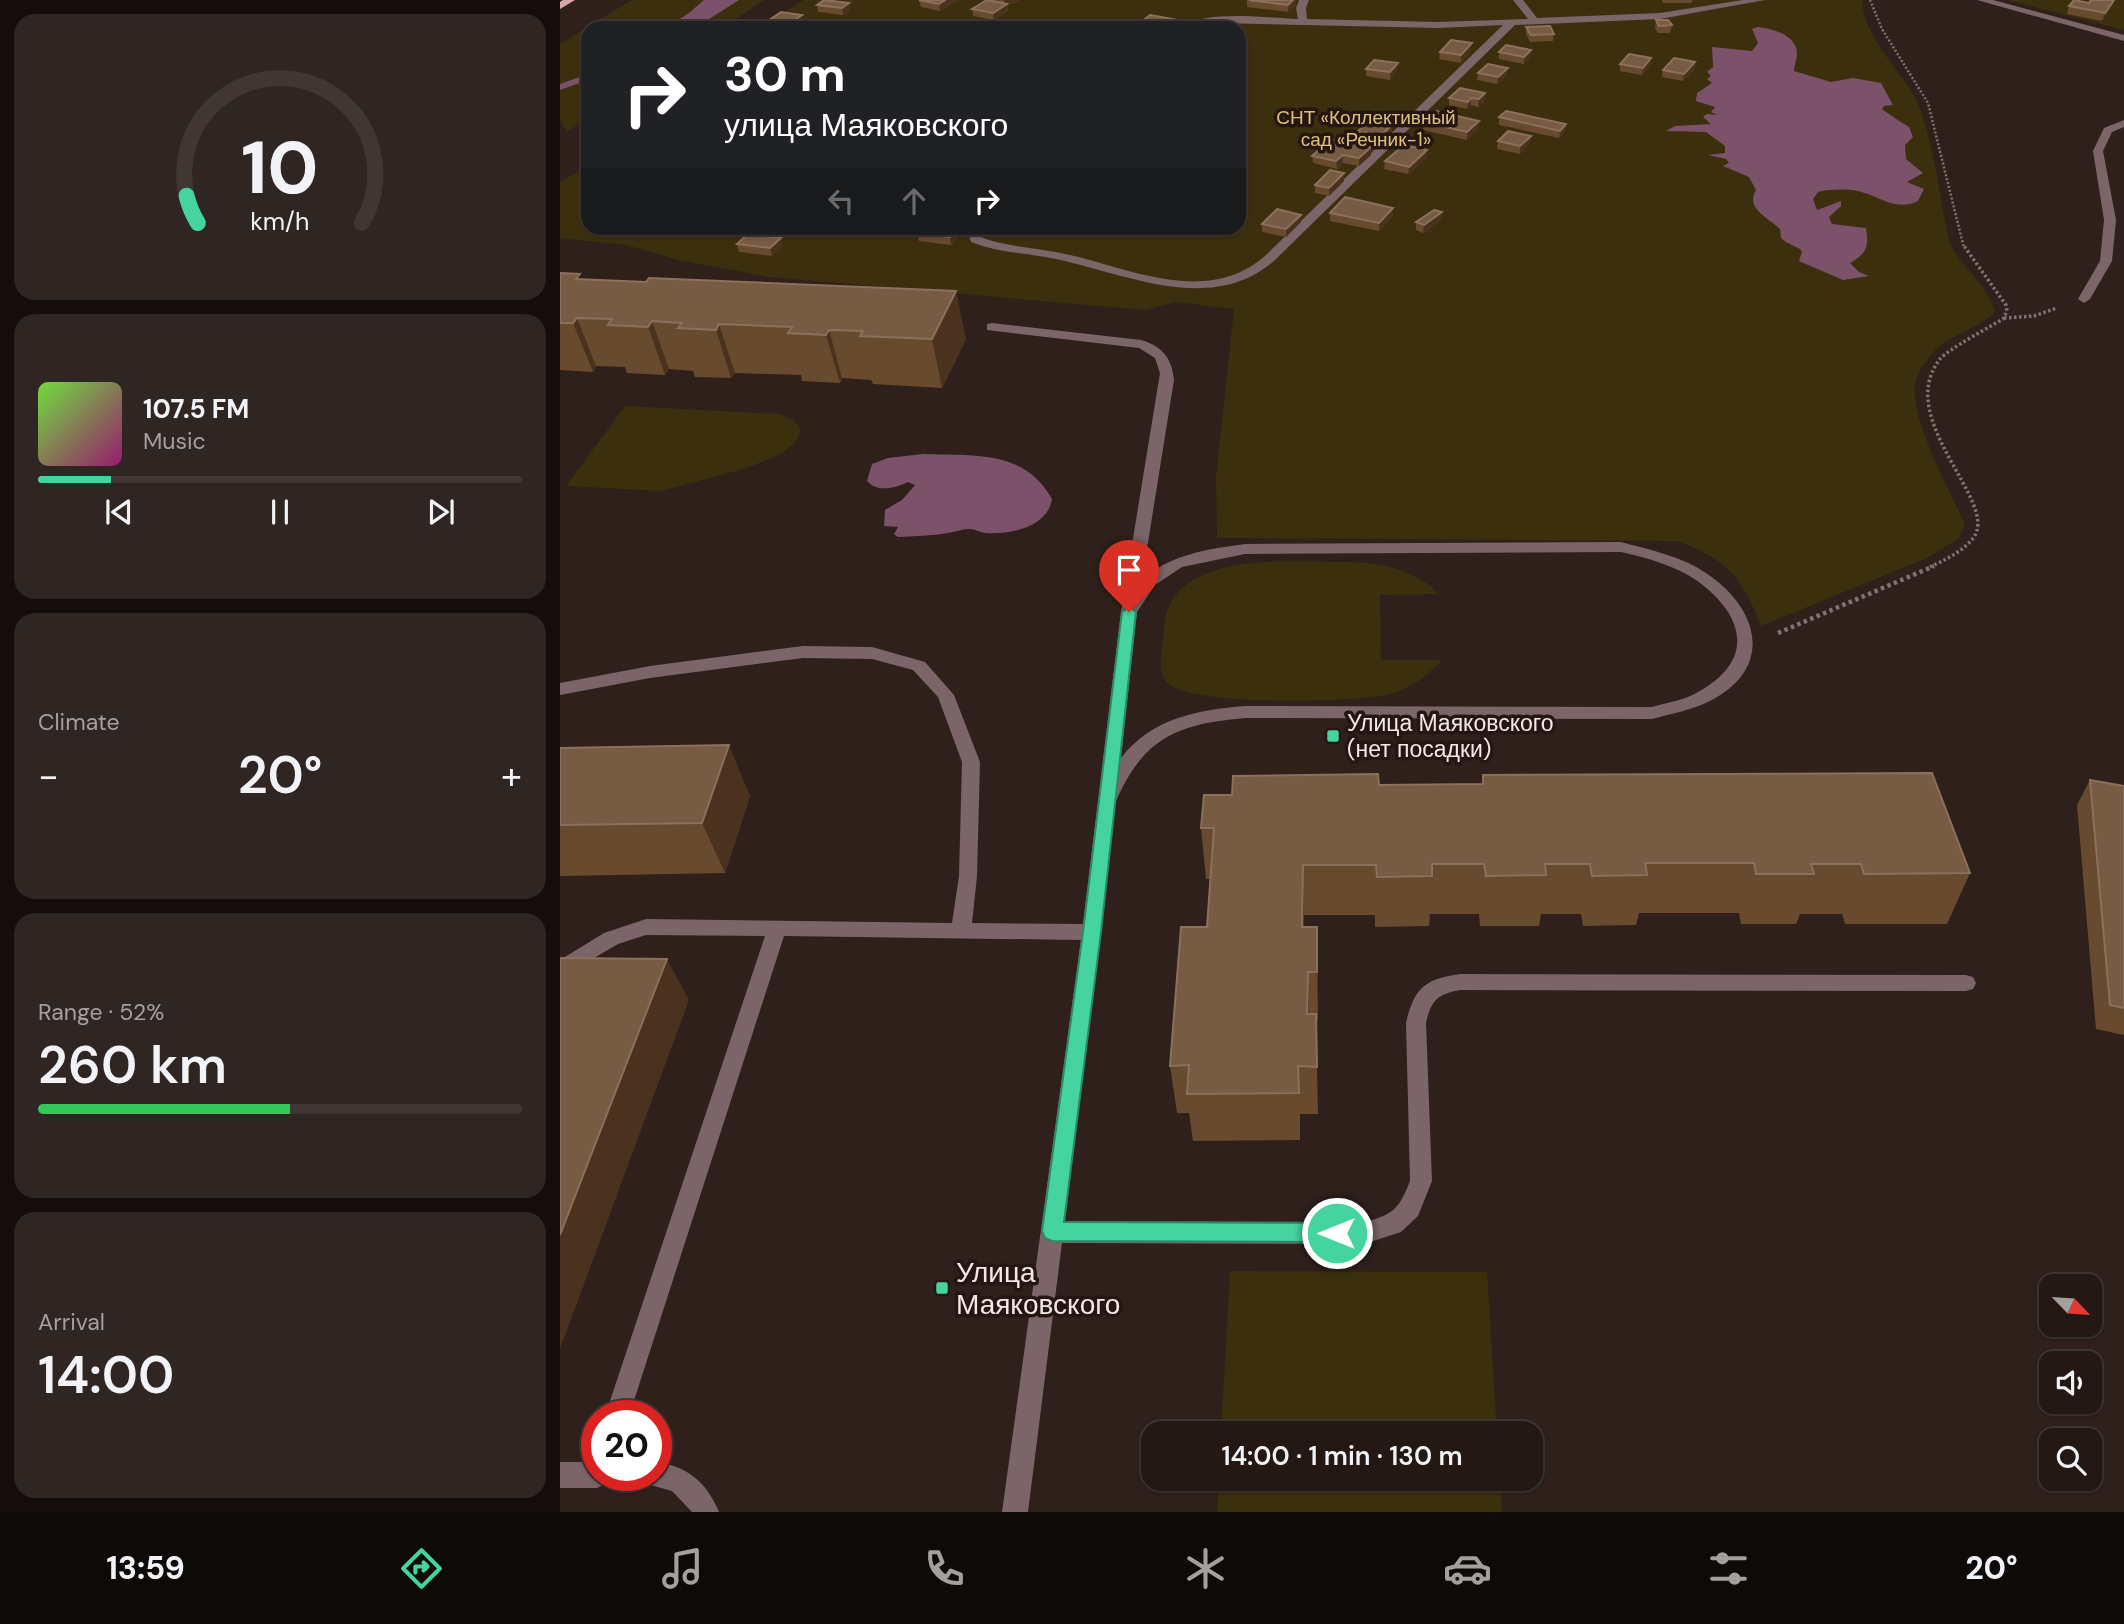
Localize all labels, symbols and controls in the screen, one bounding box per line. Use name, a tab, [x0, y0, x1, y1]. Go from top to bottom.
text: 30 m	[724, 42, 846, 106]
icon: right	[609, 49, 700, 140]
text: улица Маяковского	[724, 104, 1008, 146]
park label: СНТ «Коллективный сад «Речник-1»	[1276, 105, 1456, 152]
text: 10	[241, 121, 319, 216]
icon: left	[822, 182, 860, 220]
icon: ahead	[895, 182, 933, 220]
icon: right	[968, 182, 1006, 220]
text: km/h	[250, 205, 310, 238]
text: 107.5 FM	[143, 392, 249, 426]
text: Music	[143, 426, 206, 456]
icon: previous	[100, 493, 138, 531]
icon: pause	[261, 493, 299, 531]
icon: next	[422, 493, 460, 531]
pin	[1099, 540, 1159, 612]
icon: arrive	[1110, 551, 1148, 589]
text: Climate	[38, 707, 120, 737]
place label: Улица Маяковского (нет посадки)	[1347, 708, 1553, 764]
marker: Улица Маяковского (нет посадки)	[1325, 728, 1341, 744]
text: 20°	[238, 741, 322, 809]
text: −	[38, 751, 59, 801]
text: +	[501, 751, 522, 801]
text: Range · 52%	[38, 997, 164, 1027]
text: 260 km	[38, 1031, 227, 1099]
position arrow	[1300, 1196, 1374, 1270]
place label: Улица Маяковского	[956, 1254, 1120, 1323]
north arrow	[2039, 1274, 2102, 1337]
map controls	[2039, 1274, 2102, 1491]
marker: Улица Маяковского	[934, 1280, 950, 1296]
text: Arrival	[38, 1307, 105, 1337]
text: 14:00	[38, 1341, 174, 1409]
button: sound	[2039, 1351, 2102, 1414]
speed limit sign: 20	[581, 1400, 672, 1491]
button: search	[2039, 1428, 2102, 1491]
text: 14:00 · 1 min · 130 m	[1221, 1439, 1463, 1473]
icon: directions	[397, 1544, 446, 1593]
icon: music	[658, 1544, 707, 1593]
icon: phone	[920, 1544, 969, 1593]
icon: climate	[1181, 1544, 1230, 1593]
icon: car	[1443, 1544, 1492, 1593]
icon: filters	[1704, 1544, 1753, 1593]
text: 13:59	[106, 1547, 185, 1589]
text: 20°	[1965, 1547, 2018, 1589]

